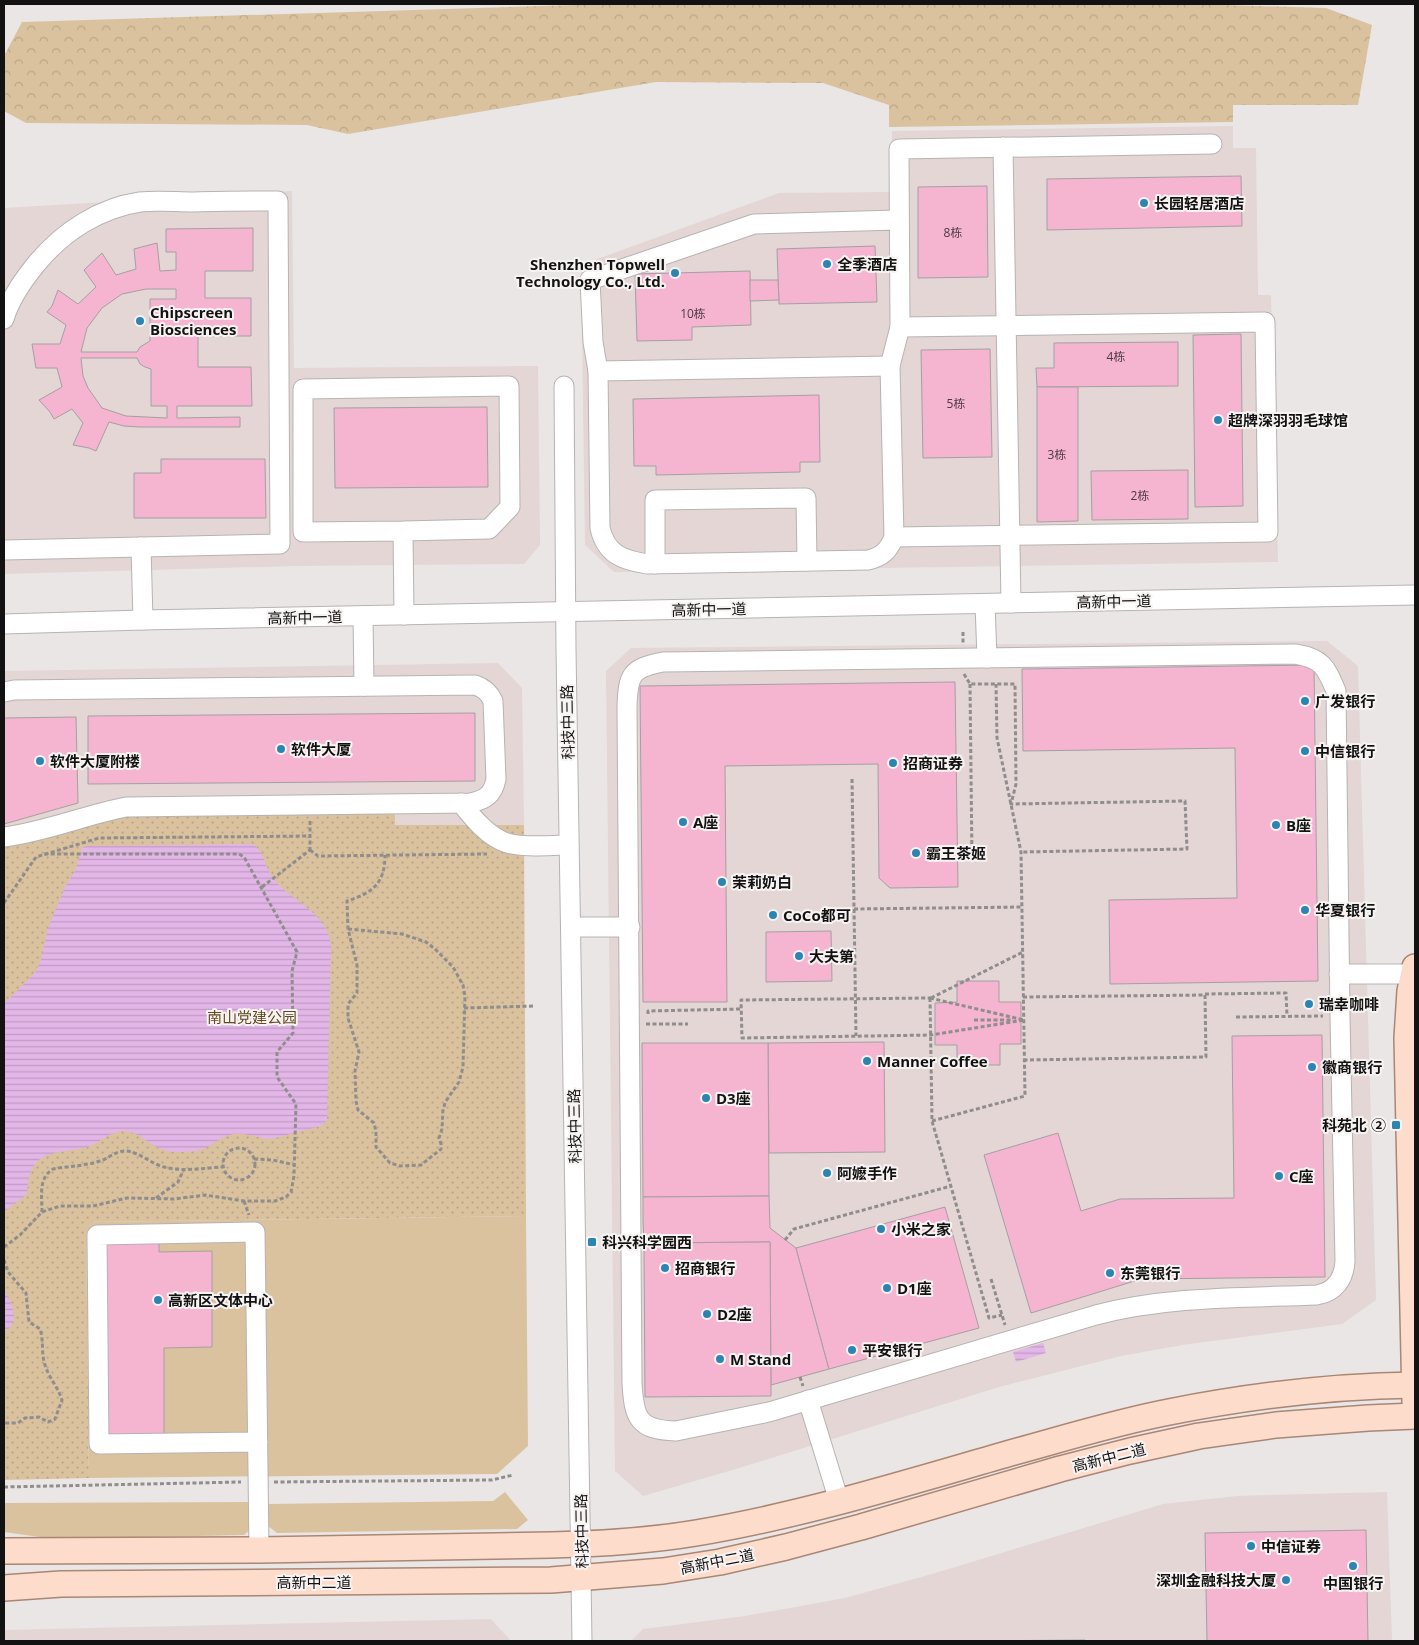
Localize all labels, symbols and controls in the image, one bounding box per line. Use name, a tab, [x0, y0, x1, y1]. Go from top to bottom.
place label: 长园轻居酒店	[1154, 193, 1244, 213]
marker: 长园轻居酒店	[1138, 197, 1150, 209]
house number: 8栋	[944, 224, 962, 241]
place label: Shenzhen Topwell Technology Co., Ltd.	[516, 254, 665, 291]
place label: 全季酒店	[837, 254, 897, 274]
marker: 全季酒店	[821, 258, 833, 270]
marker: Shenzhen Topwell Technology Co., Ltd.	[669, 267, 681, 279]
place label: Chipscreen Biosciences	[150, 302, 236, 339]
house number: 10栋	[680, 305, 706, 322]
marker: Chipscreen Biosciences	[134, 315, 146, 327]
house number: 4栋	[1107, 348, 1125, 365]
house number: 5栋	[947, 395, 965, 412]
place label: 超牌深羽羽毛球馆	[1228, 410, 1348, 430]
marker: 超牌深羽羽毛球馆	[1212, 414, 1224, 426]
house number: 3栋	[1048, 446, 1066, 463]
house number: 2栋	[1131, 487, 1149, 504]
street label: 高新中一道	[1076, 590, 1152, 612]
street label: 高新中一道	[671, 598, 747, 620]
street label: 高新中一道	[267, 606, 343, 628]
street label: 科技中三路	[556, 684, 578, 760]
place label: 广发银行	[1315, 691, 1375, 711]
marker: 广发银行	[1299, 695, 1311, 707]
place label: 软件大厦	[291, 739, 351, 759]
place label: 中信银行	[1315, 741, 1375, 761]
marker: 软件大厦	[275, 743, 287, 755]
marker: 中信银行	[1299, 745, 1311, 757]
place label: 软件大厦附楼	[50, 751, 140, 771]
place label: 招商证券	[903, 753, 963, 773]
marker: 软件大厦附楼	[34, 755, 46, 767]
marker: 招商证券	[887, 757, 899, 769]
place label: A座	[693, 812, 718, 832]
place label: B座	[1286, 815, 1311, 835]
marker: A座	[677, 816, 689, 828]
marker: B座	[1270, 819, 1282, 831]
place label: 霸王茶姬	[926, 843, 986, 863]
marker: 霸王茶姬	[910, 847, 922, 859]
place label: 茉莉奶白	[732, 872, 792, 892]
marker: 茉莉奶白	[716, 876, 728, 888]
place label: 华夏银行	[1315, 900, 1375, 920]
marker: 华夏银行	[1299, 904, 1311, 916]
place label: CoCo都可	[783, 905, 851, 925]
marker: CoCo都可	[767, 909, 779, 921]
place label: 大夫第	[809, 946, 854, 966]
marker: 大夫第	[793, 950, 805, 962]
place label: 瑞幸咖啡	[1319, 994, 1379, 1014]
marker: 瑞幸咖啡	[1303, 998, 1315, 1010]
park label: 南山党建公园	[207, 1007, 297, 1027]
place label: Manner Coffee	[877, 1051, 988, 1071]
marker: Manner Coffee	[861, 1055, 873, 1067]
place label: 徽商银行	[1322, 1057, 1382, 1077]
marker: 徽商银行	[1306, 1061, 1318, 1073]
street label: 科技中三路	[563, 1088, 585, 1164]
place label: D3座	[716, 1088, 751, 1108]
marker: D3座	[700, 1092, 712, 1104]
place label: 科苑北 ②	[1322, 1115, 1386, 1135]
marker: 科苑北 ②	[1390, 1119, 1402, 1131]
place label: 阿嬷手作	[837, 1163, 897, 1183]
place label: C座	[1289, 1166, 1314, 1186]
marker: 阿嬷手作	[821, 1167, 833, 1179]
marker: C座	[1273, 1170, 1285, 1182]
place label: 小米之家	[891, 1219, 951, 1239]
marker: 小米之家	[875, 1223, 887, 1235]
place label: 科兴科学园西	[602, 1232, 692, 1252]
marker: 科兴科学园西	[586, 1236, 598, 1248]
place label: 招商银行	[675, 1258, 735, 1278]
marker: 招商银行	[659, 1262, 671, 1274]
place label: 东莞银行	[1120, 1263, 1180, 1283]
marker: 东莞银行	[1104, 1267, 1116, 1279]
place label: D1座	[897, 1278, 932, 1298]
marker: D1座	[881, 1282, 893, 1294]
place label: 高新区文体中心	[168, 1290, 273, 1310]
marker: 高新区文体中心	[152, 1294, 164, 1306]
place label: D2座	[717, 1304, 752, 1324]
marker: D2座	[701, 1308, 713, 1320]
place label: 平安银行	[862, 1340, 922, 1360]
marker: 平安银行	[846, 1344, 858, 1356]
place label: M Stand	[730, 1349, 791, 1369]
marker: M Stand	[714, 1353, 726, 1365]
street label: 高新中二道	[1070, 1438, 1148, 1476]
street label: 科技中三路	[570, 1493, 592, 1569]
place label: 中信证券	[1261, 1536, 1321, 1556]
marker: 中信证券	[1245, 1540, 1257, 1552]
street label: 高新中二道	[678, 1544, 756, 1578]
marker: 中国银行	[1347, 1560, 1359, 1572]
place label: 深圳金融科技大厦	[1156, 1570, 1276, 1590]
street label: 高新中二道	[276, 1572, 352, 1592]
place label: 中国银行	[1323, 1573, 1383, 1593]
marker: 深圳金融科技大厦	[1280, 1574, 1292, 1586]

